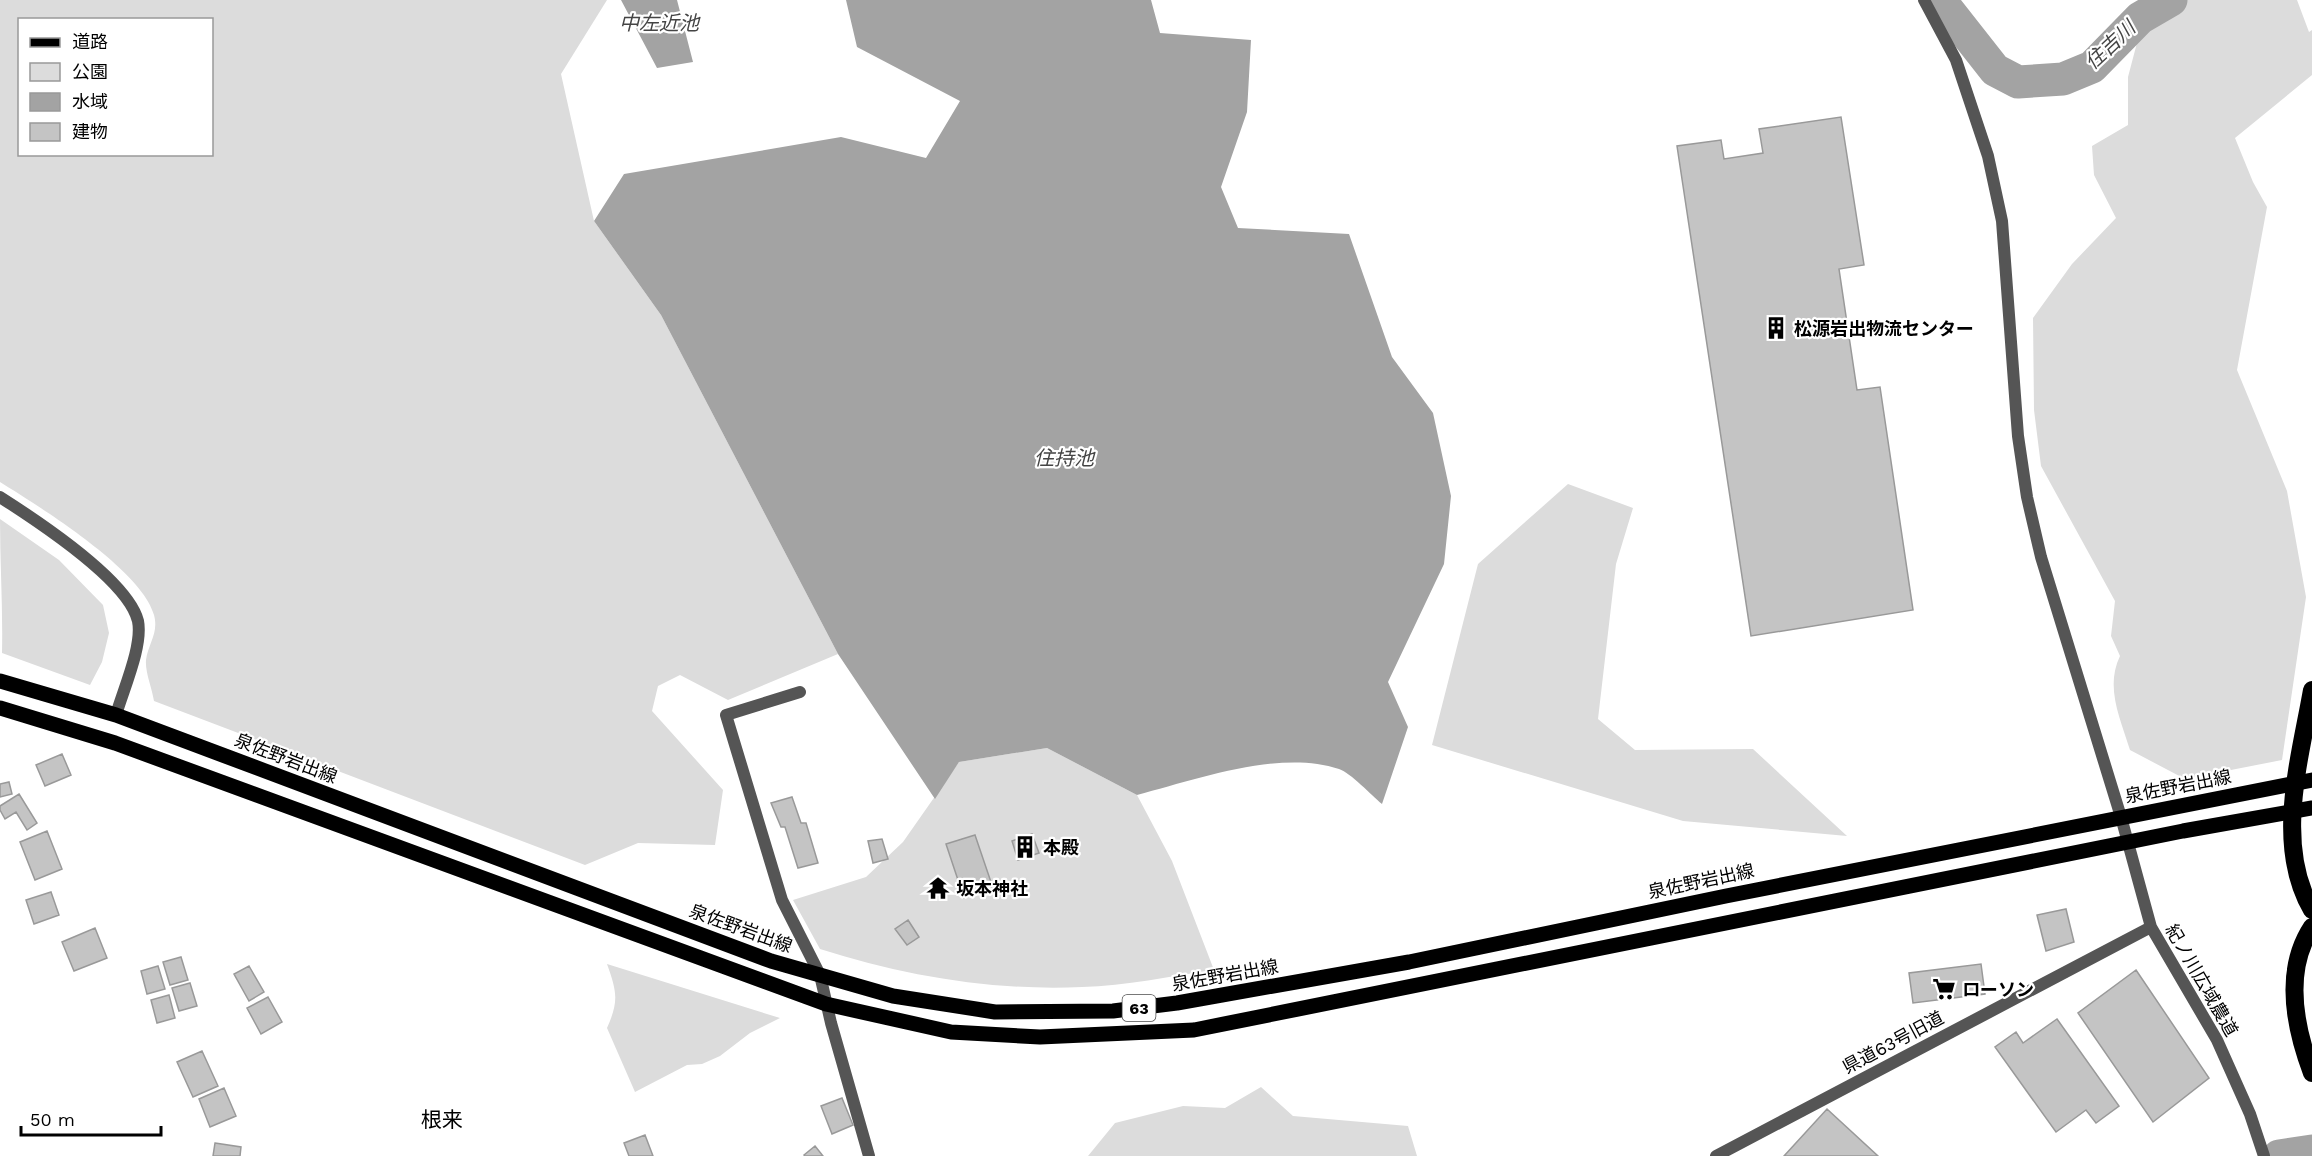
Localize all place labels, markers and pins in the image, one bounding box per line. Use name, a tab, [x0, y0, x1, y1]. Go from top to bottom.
building icon: 松源岩出物流センター	[1763, 315, 1789, 341]
place label: 松源岩出物流センター	[1794, 318, 1974, 339]
building icon: 本殿	[1012, 834, 1038, 860]
place label: 本殿	[1043, 837, 1079, 858]
temple icon: 坂本神社	[925, 875, 951, 901]
place label: 坂本神社	[956, 878, 1028, 899]
supermarket icon: ローソン	[1931, 976, 1957, 1002]
place label: ローソン	[1962, 979, 2034, 1000]

